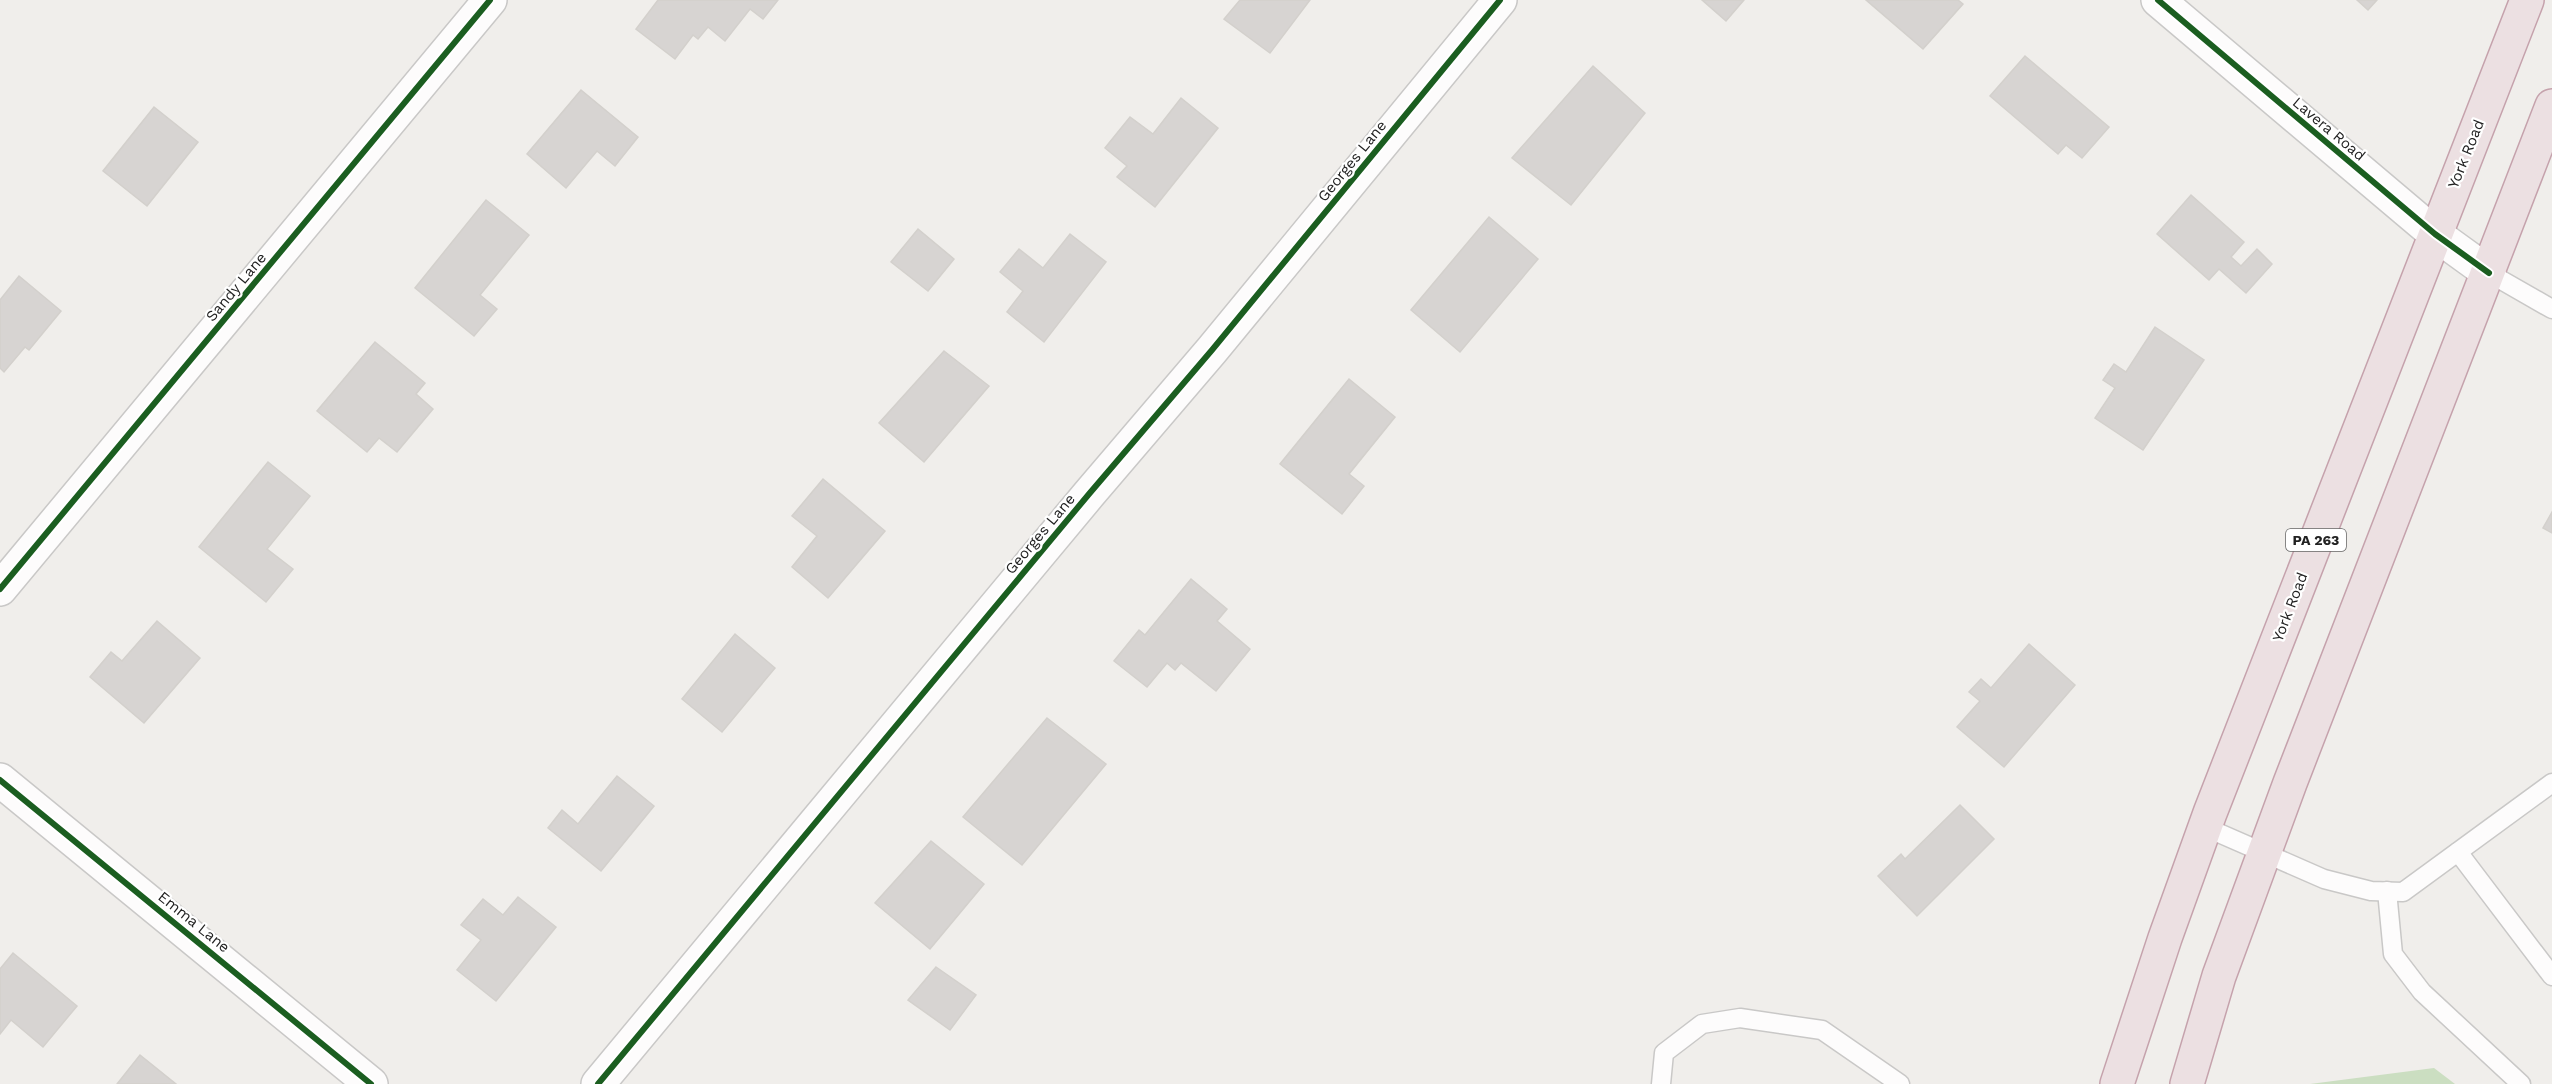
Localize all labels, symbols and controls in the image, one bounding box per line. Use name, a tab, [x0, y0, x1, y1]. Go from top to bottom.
street label: Lavera Road	[2289, 93, 2369, 165]
street label: Georges Lane	[1314, 117, 1390, 205]
street label: York Road	[2444, 117, 2488, 191]
street label: Sandy Lane	[202, 249, 270, 325]
street label: Georges Lane	[1001, 490, 1079, 578]
road number: PA 263	[2286, 529, 2346, 551]
street label: York Road	[2269, 570, 2311, 644]
street label: Emma Lane	[155, 888, 233, 956]

